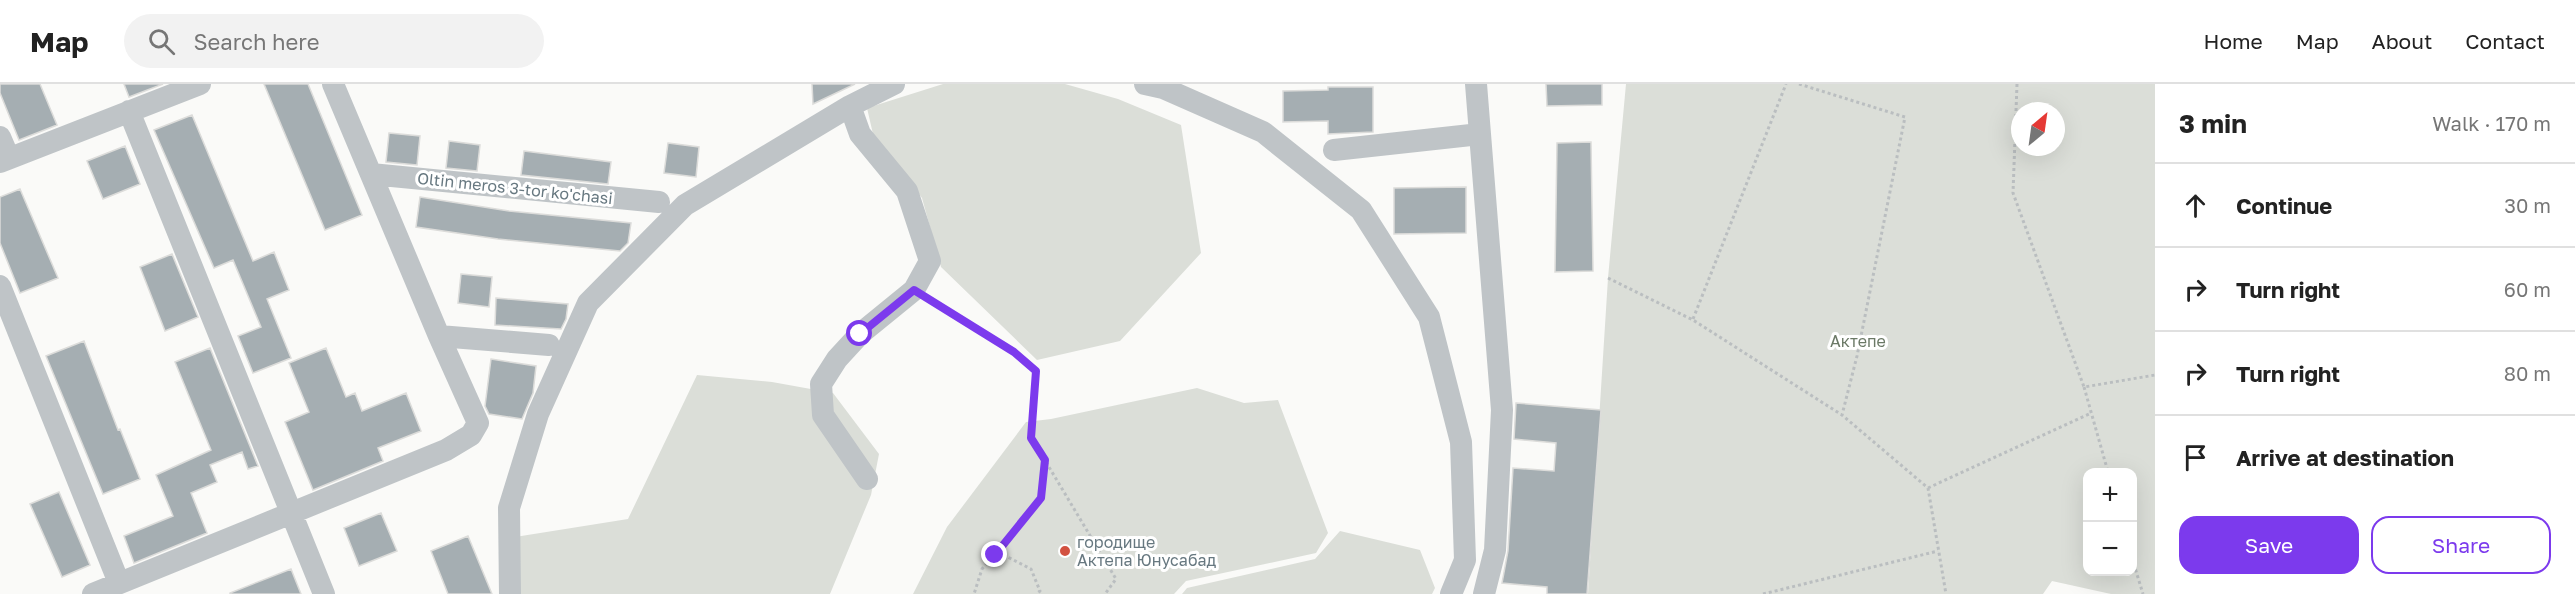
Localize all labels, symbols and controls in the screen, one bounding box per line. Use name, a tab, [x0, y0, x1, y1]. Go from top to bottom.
search box	[124, 14, 544, 68]
text: Map	[30, 25, 88, 58]
icon: search	[145, 25, 178, 58]
text: Search here	[193, 28, 319, 55]
text: Home	[2203, 28, 2263, 54]
text: Map	[2296, 28, 2339, 54]
text: About	[2372, 28, 2432, 54]
text: Contact	[2465, 28, 2545, 54]
north arrow	[2011, 102, 2065, 156]
text: 3 min	[2179, 108, 2247, 139]
text: Walk · 170 m	[2432, 111, 2551, 135]
street label: Oltin meros 3-tor ko'chasi	[416, 168, 614, 208]
icon: ahead	[2179, 189, 2212, 222]
text: Continue	[2236, 192, 2332, 219]
text: 30 m	[2504, 193, 2551, 217]
icon: right	[2179, 273, 2212, 306]
text: Turn right	[2236, 276, 2340, 303]
text: 60 m	[2504, 277, 2551, 301]
route start	[846, 320, 872, 346]
park label: Актепе	[1830, 331, 1886, 351]
icon: right	[2179, 357, 2212, 390]
text: Turn right	[2236, 360, 2340, 387]
text: 80 m	[2504, 361, 2551, 385]
icon: arrive	[2179, 441, 2212, 474]
text: Arrive at destination	[2236, 444, 2454, 471]
map controls	[2083, 468, 2137, 576]
button: +	[2083, 468, 2137, 522]
button: Save	[2179, 516, 2359, 574]
button: Share	[2371, 516, 2551, 574]
button: −	[2083, 522, 2137, 576]
place label: городище Актепа Юнусабад	[1077, 532, 1216, 570]
route end	[981, 541, 1007, 567]
marker: городище Актепа Юнусабад	[1058, 544, 1072, 558]

